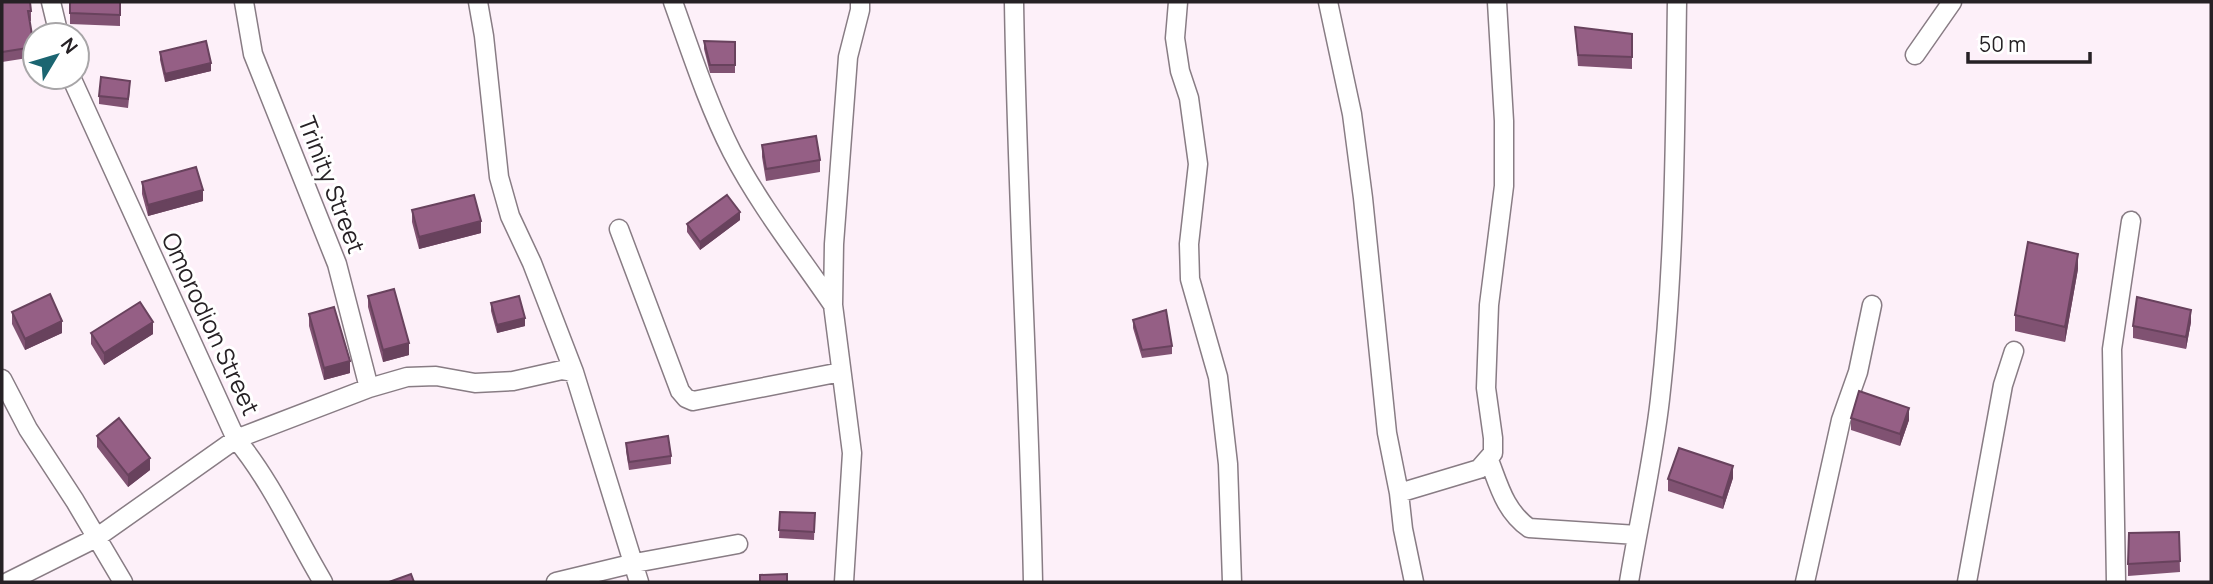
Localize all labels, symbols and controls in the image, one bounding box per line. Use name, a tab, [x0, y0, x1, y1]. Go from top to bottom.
north arrow	[21, 21, 91, 91]
scale bar	[1968, 21, 2090, 65]
text: 50 m	[1979, 30, 2026, 58]
text: N	[55, 32, 84, 59]
street label: Trinity Street	[291, 111, 374, 258]
street label: Omorodion Street	[155, 227, 268, 420]

